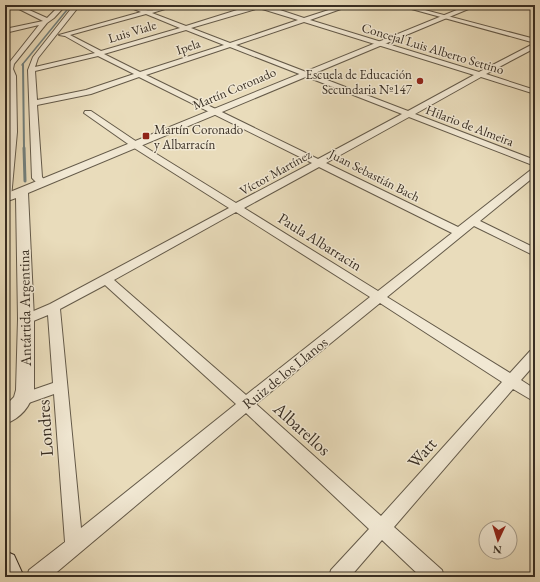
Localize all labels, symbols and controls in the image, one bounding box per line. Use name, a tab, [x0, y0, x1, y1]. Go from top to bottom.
street label: Luis Viale	[106, 16, 158, 47]
street label: Concejal Luis Alberto Settino	[360, 19, 506, 78]
street label: Ipela	[174, 34, 203, 59]
street label: Martín Coronado	[190, 63, 279, 114]
place label: Escuela de Educación Secundaria Nº147	[306, 66, 413, 98]
marker: Escuela de Educación Secundaria Nº147	[415, 76, 425, 86]
street label: Hilario de Almeira	[423, 101, 517, 150]
place label: Martín Coronado y Albarracín	[154, 121, 243, 153]
marker: Martín Coronado y Albarracín	[141, 131, 151, 141]
street label: Juan Sebastián Bach	[326, 145, 423, 206]
street label: Víctor Martínez	[236, 146, 314, 199]
street label: Paula Albarracin	[275, 208, 366, 275]
street label: Antártida Argentina	[14, 249, 35, 368]
street label: Ruiz de los Llanos	[238, 332, 331, 413]
street label: Albarellos	[268, 396, 336, 460]
street label: Londres	[31, 399, 58, 457]
street label: Watt	[402, 432, 441, 473]
north arrow	[478, 520, 518, 560]
text: N	[492, 543, 502, 557]

